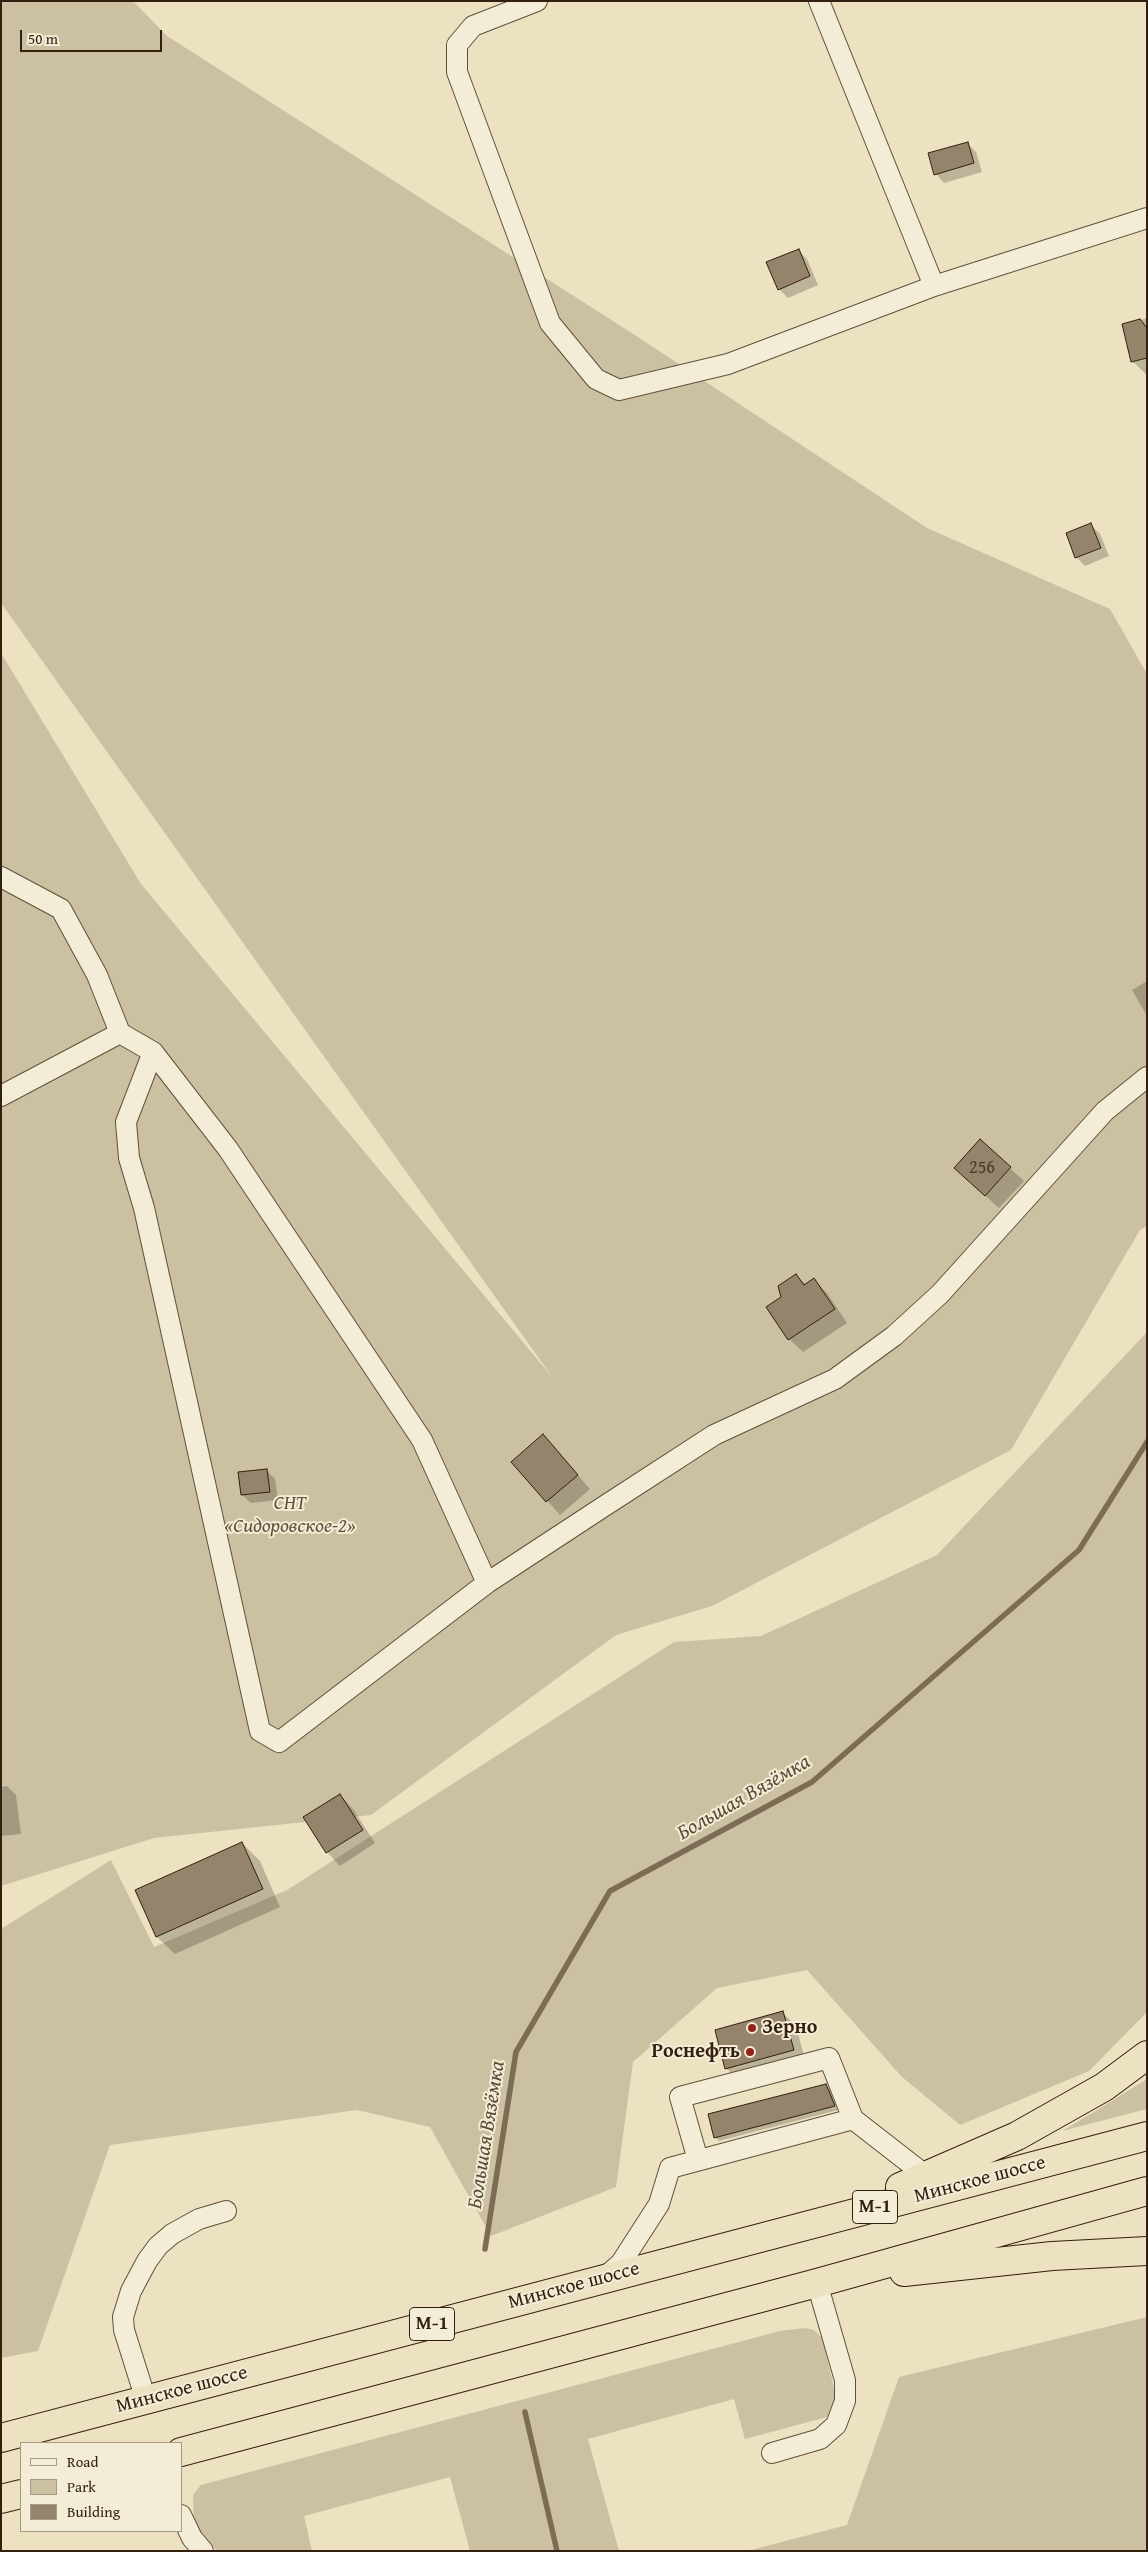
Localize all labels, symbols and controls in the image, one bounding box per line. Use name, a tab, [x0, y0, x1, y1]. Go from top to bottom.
scale bar	[22, 20, 165, 52]
text: 50 m	[28, 28, 58, 49]
house number: 256	[969, 1157, 995, 1179]
park label: СНТ «Сидоровское-2»	[224, 1492, 356, 1539]
water label: Большая Вязёмка	[673, 1750, 815, 1846]
place label: Зерно	[762, 2016, 817, 2040]
marker: Зерно	[746, 2022, 758, 2034]
place label: Роснефть	[651, 2040, 740, 2064]
marker: Роснефть	[744, 2046, 756, 2058]
water label: Большая Вязёмка	[463, 2059, 511, 2211]
street label: Минское шоссе	[912, 2151, 1048, 2209]
road number: М-1	[852, 2190, 898, 2224]
street label: Минское шоссе	[506, 2257, 642, 2315]
road number: М-1	[410, 2308, 454, 2340]
street label: Минское шоссе	[114, 2361, 250, 2419]
legend	[20, 2442, 182, 2532]
text: Road	[67, 2451, 98, 2472]
text: Park	[67, 2476, 96, 2497]
text: Building	[67, 2501, 120, 2522]

